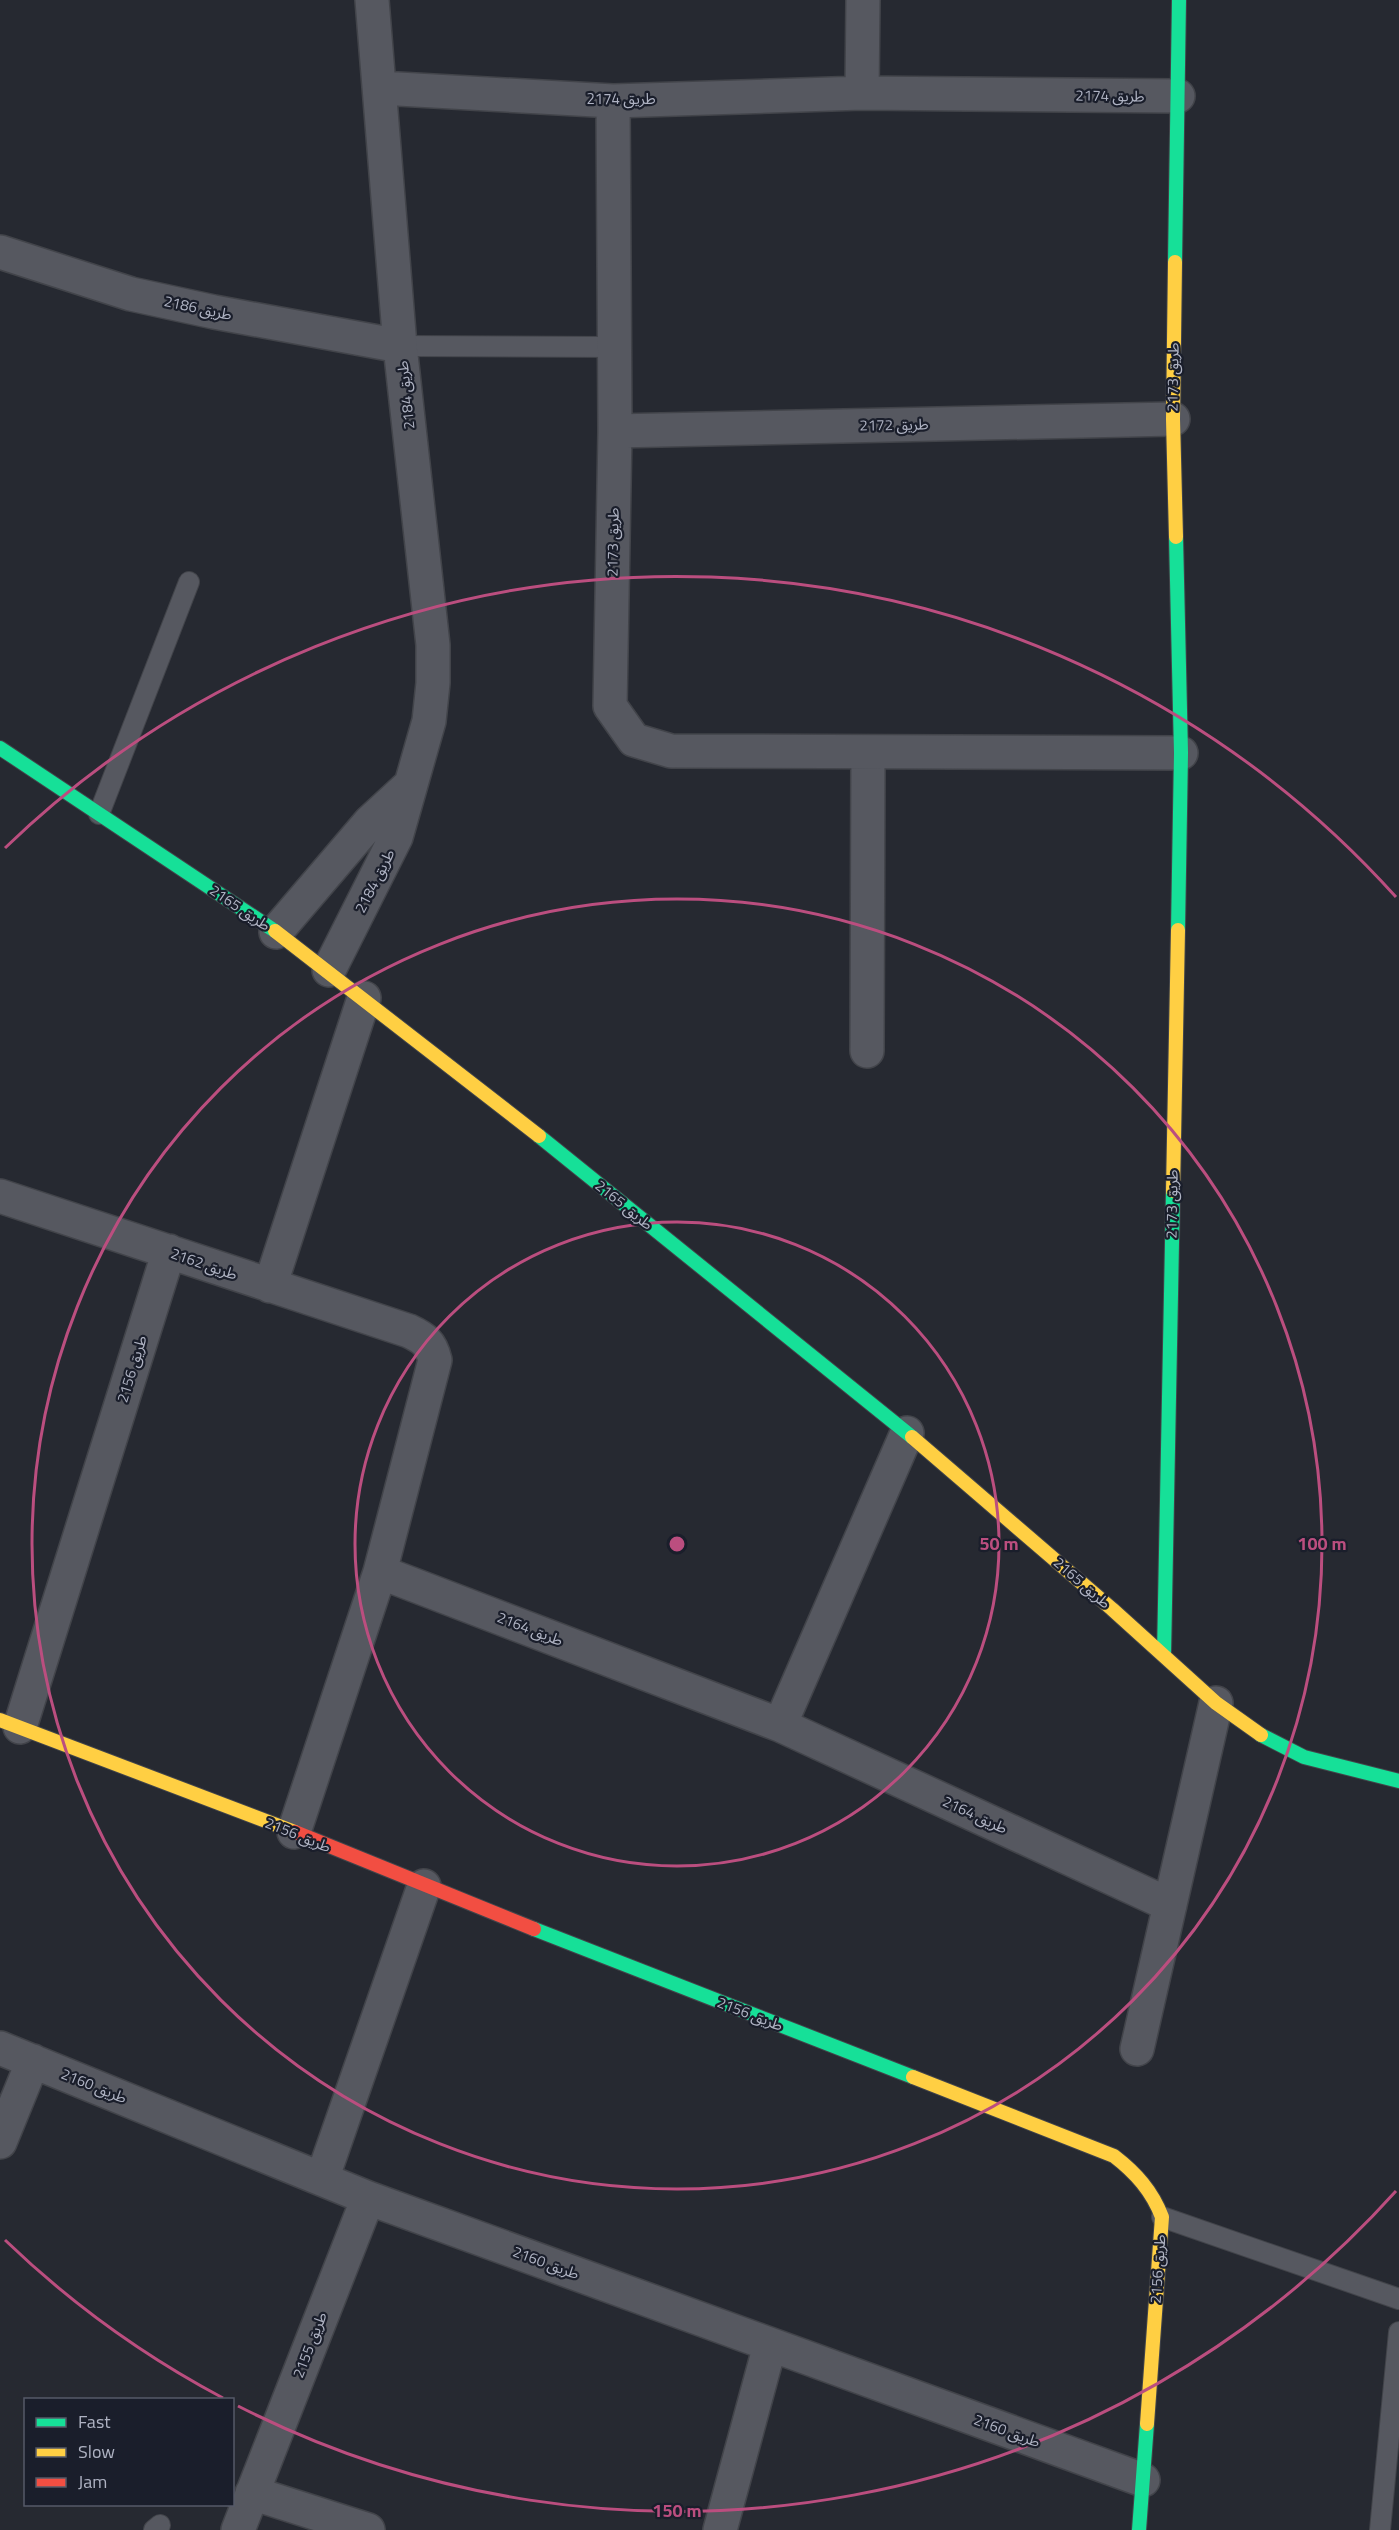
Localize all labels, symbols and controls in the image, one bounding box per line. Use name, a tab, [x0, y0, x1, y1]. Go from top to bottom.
street label: طريق 2174	[1075, 83, 1145, 108]
street label: طريق 2174	[586, 87, 656, 110]
street label: طريق 2186	[162, 289, 234, 326]
street label: طريق 2173	[1160, 342, 1185, 412]
street label: طريق 2184	[390, 359, 421, 431]
street label: طريق 2172	[859, 412, 929, 437]
street label: طريق 2173	[600, 507, 625, 577]
street label: طريق 2184	[349, 845, 401, 917]
street label: طريق 2165	[205, 879, 275, 936]
street label: طريق 2173	[1159, 1169, 1184, 1239]
street label: طريق 2165	[590, 1174, 658, 1235]
street label: طريق 2162	[168, 1241, 241, 1286]
street label: طريق 2156	[110, 1332, 153, 1405]
text: 50 m	[979, 1530, 1019, 1557]
text: 100 m	[1297, 1530, 1347, 1557]
centre of rings	[667, 1534, 687, 1554]
street label: طريق 2165	[1049, 1551, 1116, 1614]
street label: طريق 2164	[494, 1605, 567, 1652]
street label: طريق 2164	[939, 1790, 1011, 1840]
street label: طريق 2156	[262, 1811, 335, 1858]
street label: طريق 2156	[714, 1990, 787, 2037]
street label: طريق 2160	[58, 2062, 131, 2109]
street label: طريق 2156	[1144, 2234, 1171, 2304]
street label: طريق 2160	[510, 2240, 583, 2285]
street label: طريق 2155	[286, 2308, 333, 2381]
legend	[24, 2398, 234, 2506]
text: Fast	[78, 2408, 111, 2435]
street label: طريق 2160	[971, 2408, 1044, 2453]
text: Slow	[78, 2438, 115, 2465]
text: Jam	[78, 2468, 107, 2495]
text: 150 m	[652, 2497, 702, 2524]

